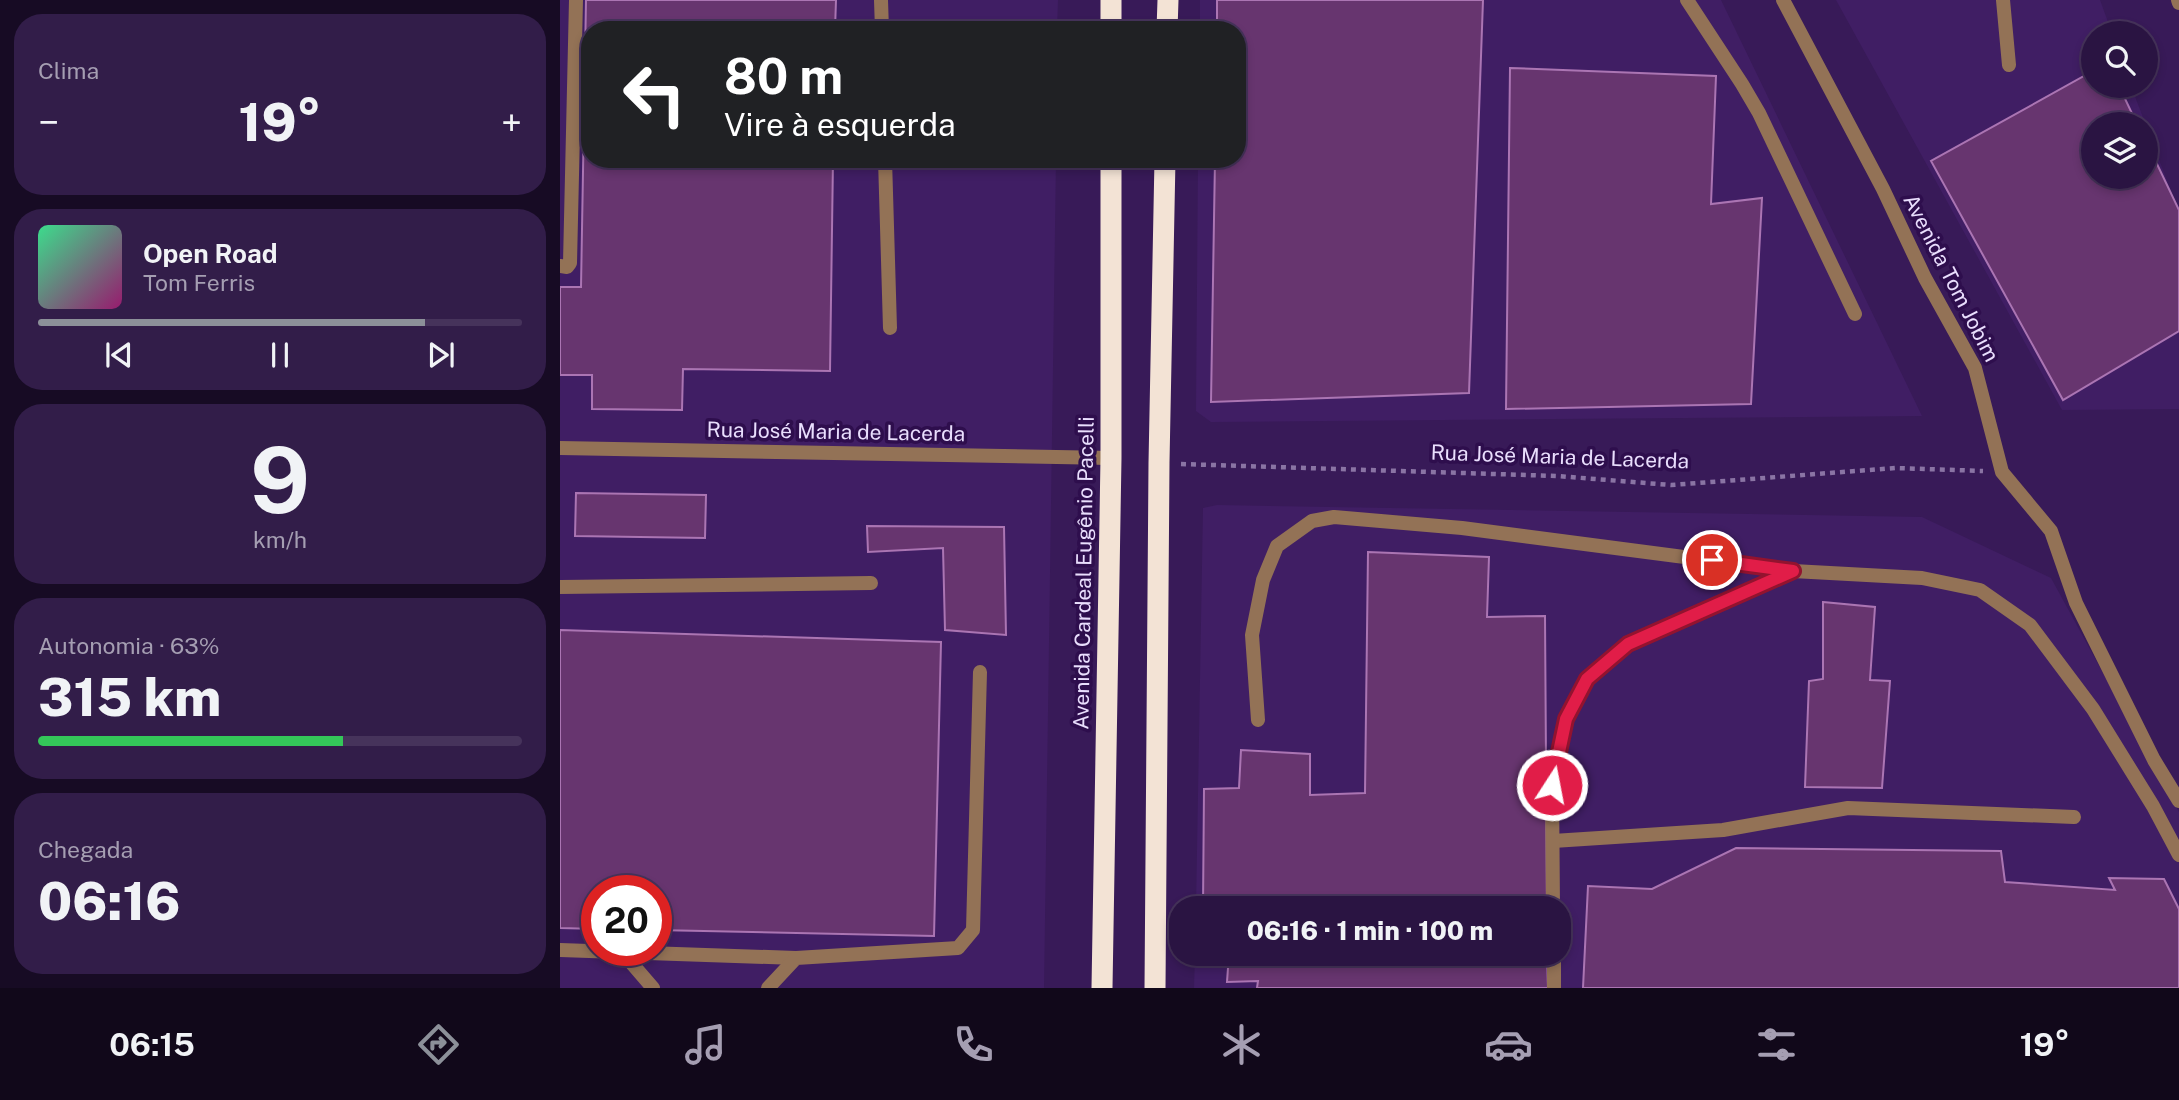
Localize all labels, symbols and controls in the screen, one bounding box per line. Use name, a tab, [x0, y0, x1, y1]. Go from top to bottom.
map controls	[2081, 21, 2158, 189]
button: search	[2081, 21, 2158, 98]
text: 80 m	[724, 47, 843, 105]
icon: left	[609, 49, 700, 140]
text: Clima	[38, 57, 99, 84]
text: 19°	[239, 92, 321, 153]
text: −	[38, 100, 59, 145]
text: +	[501, 100, 522, 145]
text: Vire à esquerda	[724, 106, 956, 143]
button: layers	[2081, 112, 2158, 189]
street label: Avenida Tom Jobim	[1898, 190, 2005, 366]
text: Open Road	[143, 238, 278, 269]
text: Tom Ferris	[143, 269, 255, 296]
icon: previous	[100, 336, 138, 374]
icon: pause	[261, 336, 299, 374]
icon: next	[422, 336, 460, 374]
street label: Avenida Cardeal Eugênio Pacelli	[1068, 416, 1099, 730]
street label: Rua José Maria de Lacerda	[707, 417, 966, 446]
text: 9	[250, 427, 310, 533]
street label: Rua José Maria de Lacerda	[1430, 439, 1690, 474]
text: km/h	[253, 526, 307, 553]
pin	[1682, 530, 1742, 590]
icon: arrive	[1693, 541, 1731, 579]
text: Autonomia · 63%	[38, 632, 219, 659]
text: 315 km	[38, 667, 221, 728]
position arrow	[1515, 748, 1589, 822]
text: Chegada	[38, 836, 133, 863]
text: 06:16	[38, 871, 181, 932]
speed limit sign: 20	[581, 875, 672, 966]
text: 06:16 · 1 min · 100 m	[1247, 915, 1493, 946]
icon: directions	[414, 1020, 463, 1069]
icon: music	[681, 1020, 730, 1069]
icon: phone	[949, 1020, 998, 1069]
icon: climate	[1217, 1020, 1266, 1069]
icon: car	[1484, 1020, 1533, 1069]
icon: filters	[1752, 1020, 1801, 1069]
text: 06:15	[109, 1026, 195, 1063]
text: 19°	[2020, 1026, 2070, 1063]

